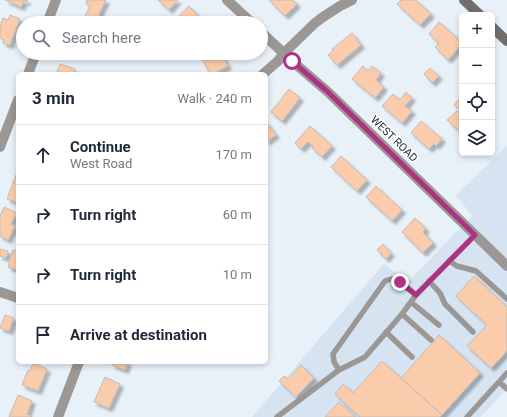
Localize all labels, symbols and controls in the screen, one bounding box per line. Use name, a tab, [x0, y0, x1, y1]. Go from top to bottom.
map controls	[459, 12, 495, 156]
button: +	[459, 12, 495, 48]
search box	[16, 16, 268, 60]
icon: search	[30, 27, 52, 49]
text: Search here	[62, 29, 141, 47]
button: −	[459, 48, 495, 84]
route start	[283, 52, 301, 70]
button: locate	[459, 84, 495, 120]
text: 3 min	[32, 88, 75, 108]
text: Walk · 240 m	[177, 91, 252, 106]
street label: WEST ROAD	[368, 113, 420, 165]
button: layers	[459, 120, 495, 156]
text: Continue	[70, 138, 131, 156]
icon: ahead	[32, 144, 54, 166]
text: 170 m	[215, 147, 252, 162]
text: West Road	[70, 156, 132, 171]
icon: right	[32, 204, 54, 226]
text: Turn right	[70, 206, 136, 224]
text: 60 m	[223, 207, 252, 222]
icon: right	[32, 264, 54, 286]
text: Turn right	[70, 266, 136, 284]
text: 10 m	[223, 267, 252, 282]
route end	[391, 273, 409, 291]
icon: arrive	[32, 324, 54, 346]
text: Arrive at destination	[70, 326, 207, 344]

